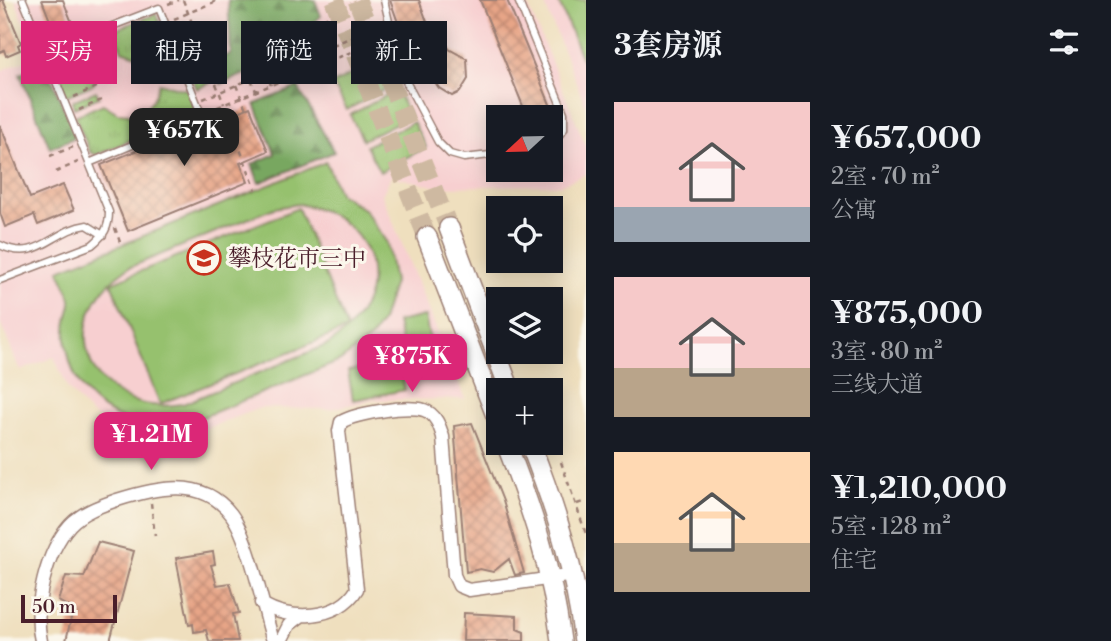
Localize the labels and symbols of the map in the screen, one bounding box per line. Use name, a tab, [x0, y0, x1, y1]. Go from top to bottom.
north arrow	[486, 105, 564, 182]
pin: ¥657K	[135, 108, 233, 168]
school or university icon: 攀枝花市三中	[185, 239, 223, 277]
place label: 攀枝花市三中	[228, 245, 366, 273]
pin: ¥875K	[363, 334, 461, 394]
pin: ¥1.21M	[94, 412, 208, 472]
scale bar	[21, 592, 117, 624]

